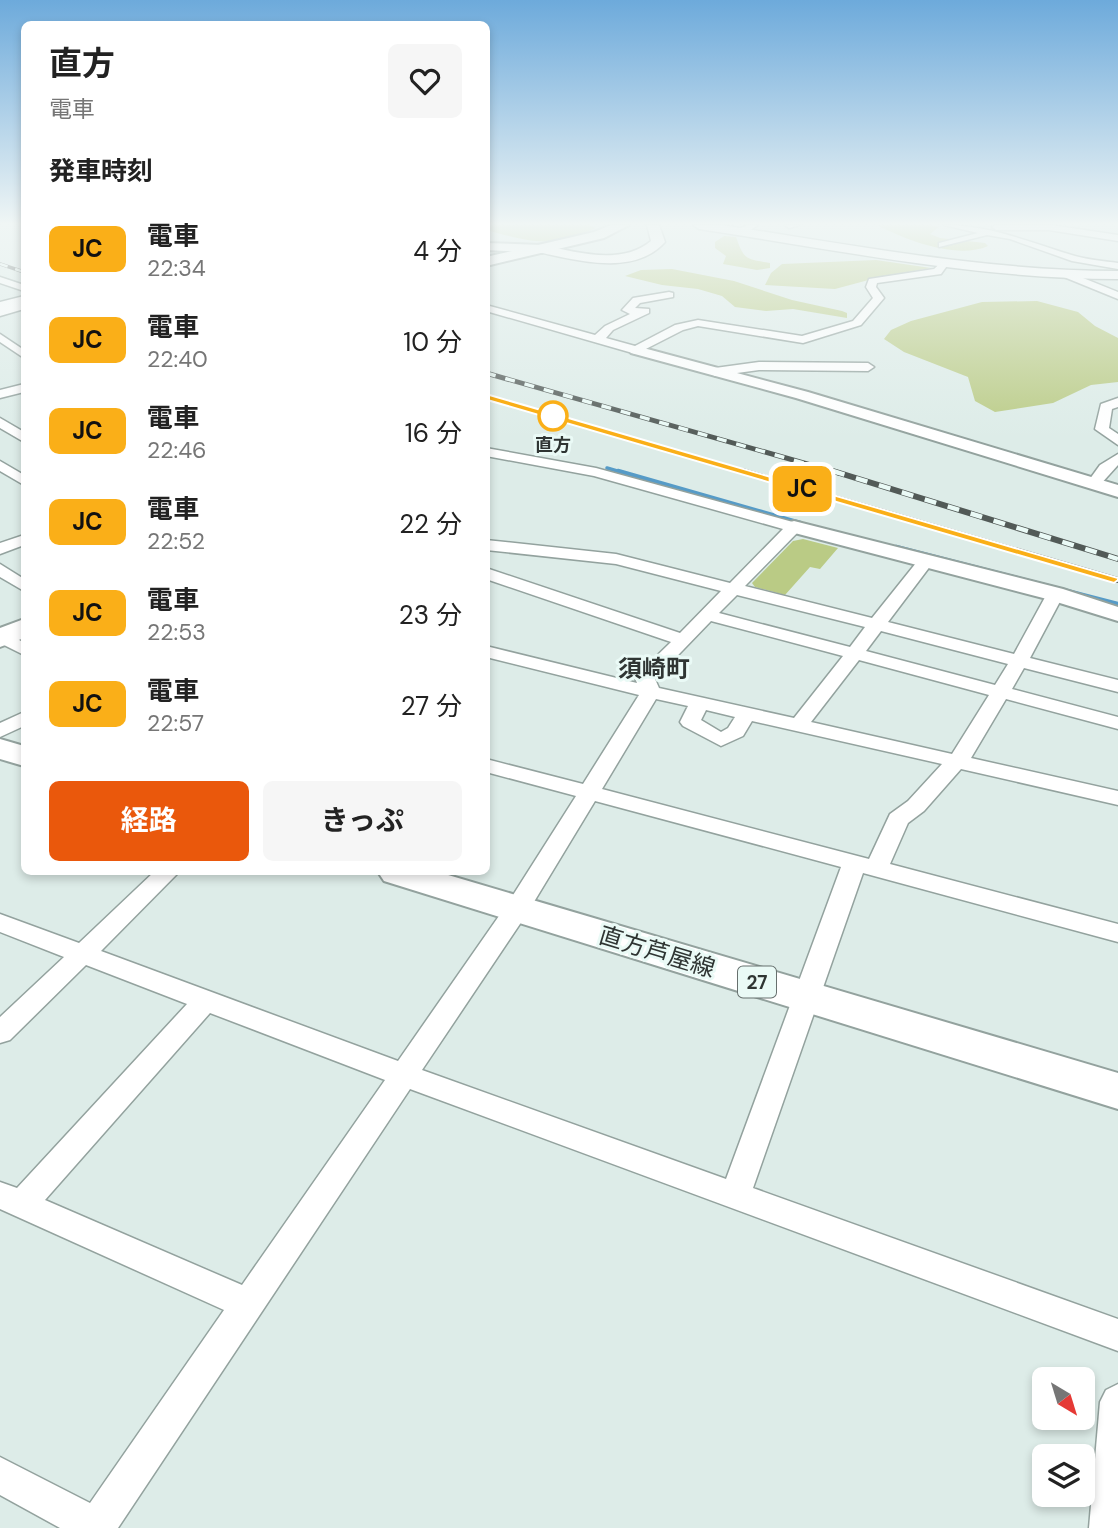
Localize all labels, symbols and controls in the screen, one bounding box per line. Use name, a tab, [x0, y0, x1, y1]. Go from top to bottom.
text: 直方	[49, 42, 115, 85]
button: heart	[388, 44, 462, 118]
text: 電車	[49, 94, 95, 124]
text: 発車時刻	[49, 154, 153, 188]
text: 電車	[147, 219, 199, 253]
text: JC	[72, 233, 103, 264]
text: 4 分	[413, 234, 462, 268]
text: 22:34	[147, 253, 206, 283]
text: 電車	[147, 310, 199, 344]
text: JC	[72, 324, 103, 355]
text: 10 分	[403, 325, 462, 359]
text: 22:40	[147, 344, 208, 374]
text: 電車	[147, 401, 199, 435]
marker: 直方	[538, 401, 568, 431]
text: JC	[72, 415, 103, 446]
text: 16 分	[405, 416, 462, 450]
place label: 直方	[535, 433, 571, 457]
text: 22:46	[147, 435, 207, 465]
line badge: JC	[770, 466, 834, 512]
text: JC	[787, 473, 817, 504]
text: 電車	[147, 492, 199, 526]
text: JC	[72, 506, 103, 537]
text: 22 分	[399, 507, 462, 541]
text: 22:52	[147, 526, 205, 556]
text: 電車	[147, 583, 199, 617]
text: JC	[72, 597, 103, 628]
text: 23 分	[399, 598, 462, 632]
text: 22:53	[147, 617, 206, 647]
district label: 須崎町	[618, 653, 690, 684]
text: 電車	[147, 674, 199, 708]
text: JC	[72, 688, 103, 719]
text: 27 分	[401, 689, 462, 723]
text: 22:57	[147, 708, 204, 738]
button: 経路	[49, 781, 249, 861]
button: きっぷ	[263, 781, 462, 861]
street label: 直方芦屋線	[595, 919, 719, 984]
road number: 27	[738, 966, 776, 998]
north arrow	[1032, 1367, 1096, 1430]
map controls	[1032, 1367, 1095, 1507]
button: layers	[1032, 1444, 1095, 1507]

